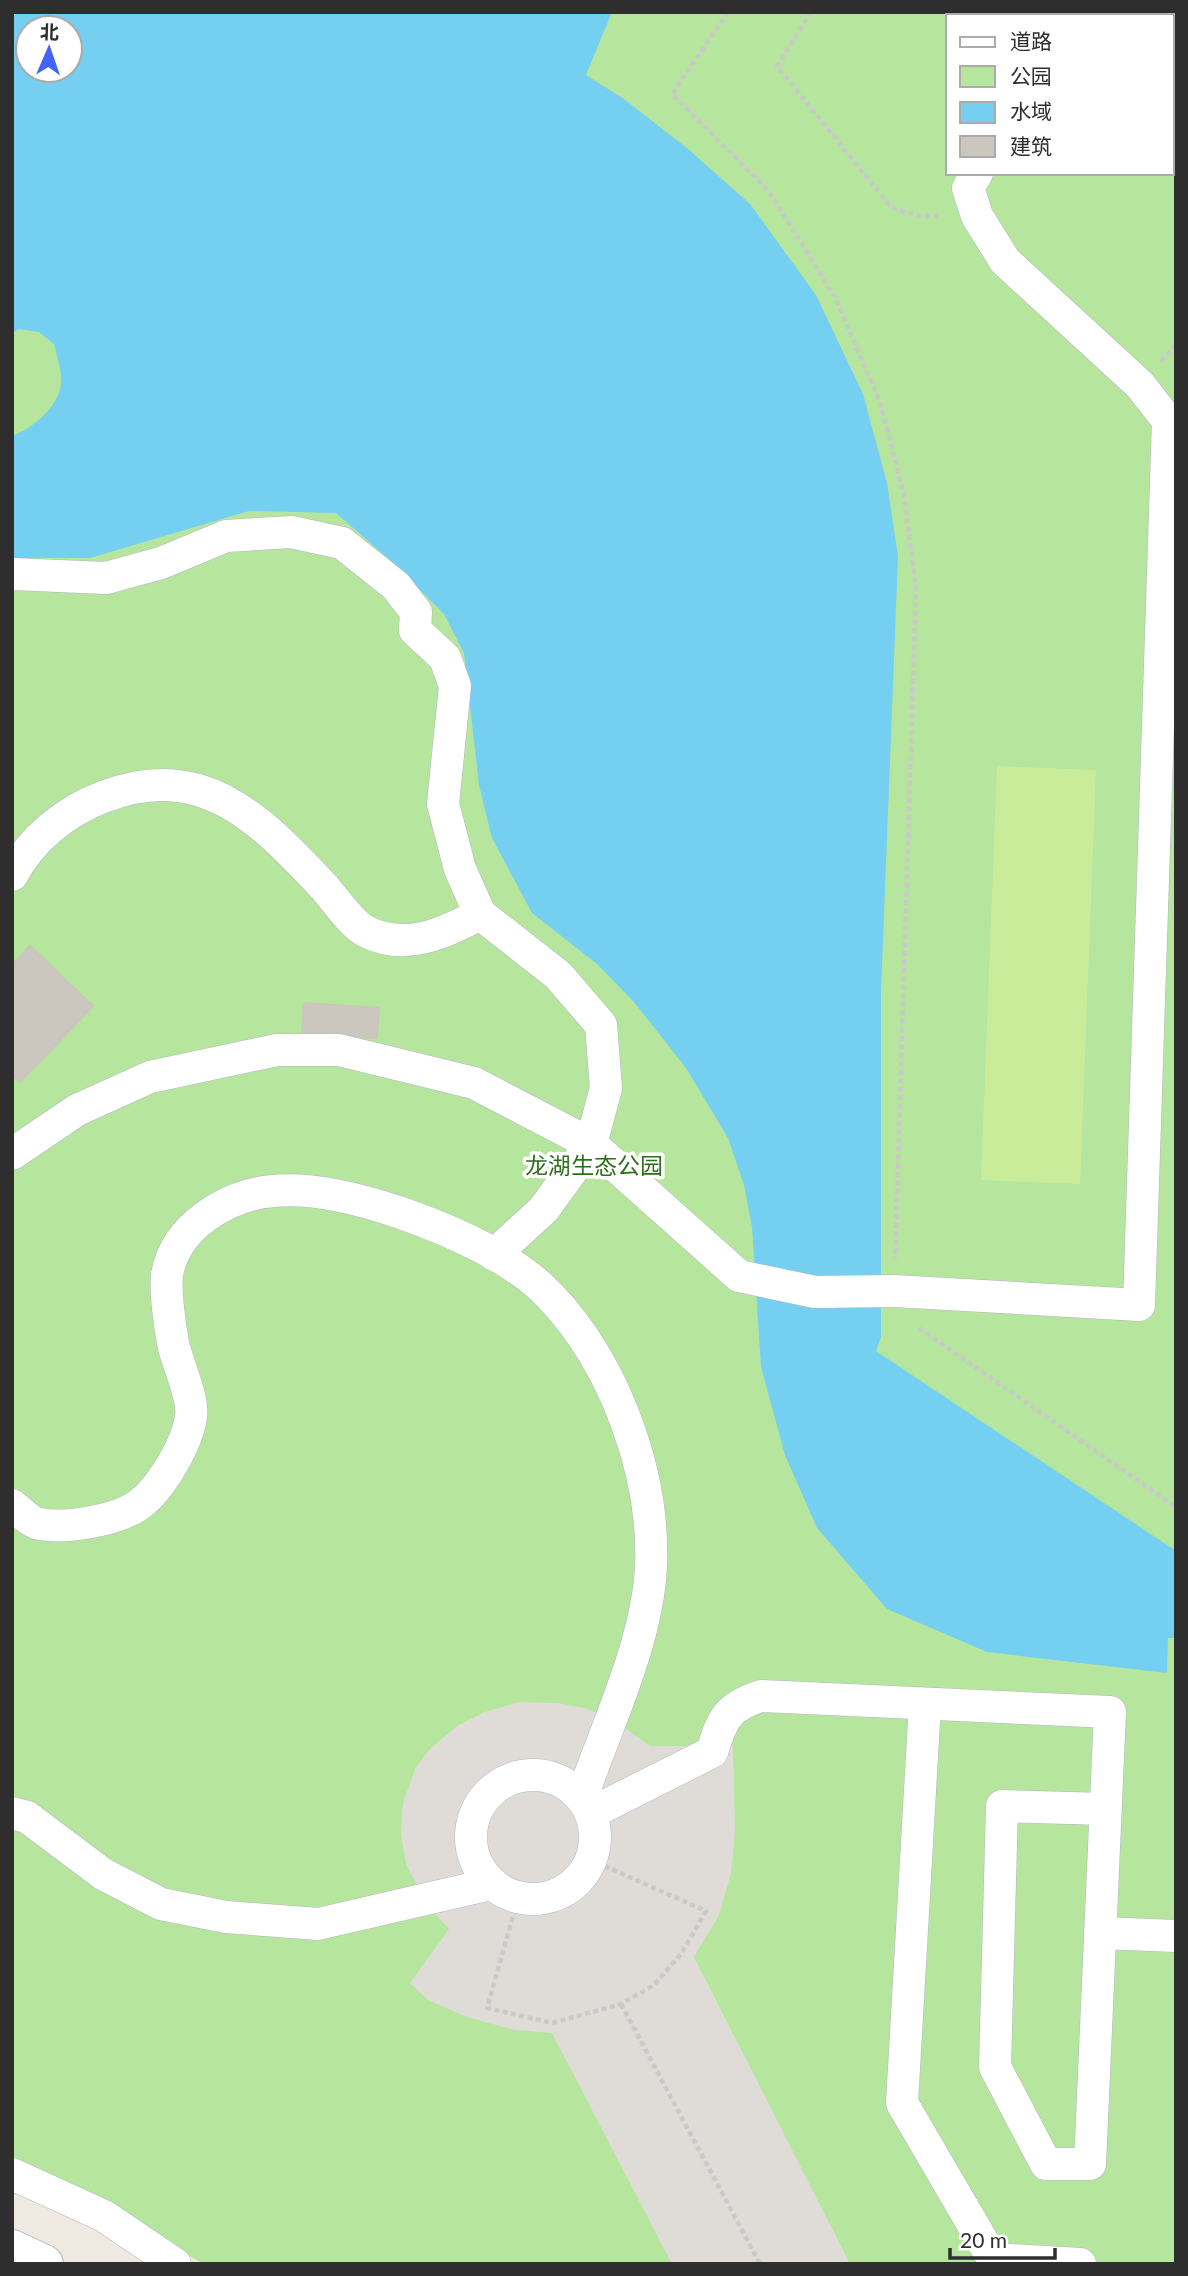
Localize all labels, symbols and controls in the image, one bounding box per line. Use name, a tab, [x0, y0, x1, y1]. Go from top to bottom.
north arrow	[14, 14, 84, 84]
legend	[946, 14, 1174, 175]
text: 北	[40, 20, 60, 43]
text: 道路	[1010, 28, 1052, 53]
text: 公园	[1010, 63, 1052, 88]
text: 水域	[1010, 98, 1052, 123]
text: 建筑	[1010, 133, 1052, 158]
park label: 龙湖生态公园	[525, 1151, 663, 1179]
scale bar	[950, 2216, 1055, 2260]
text: 20 m	[960, 2227, 1007, 2252]

